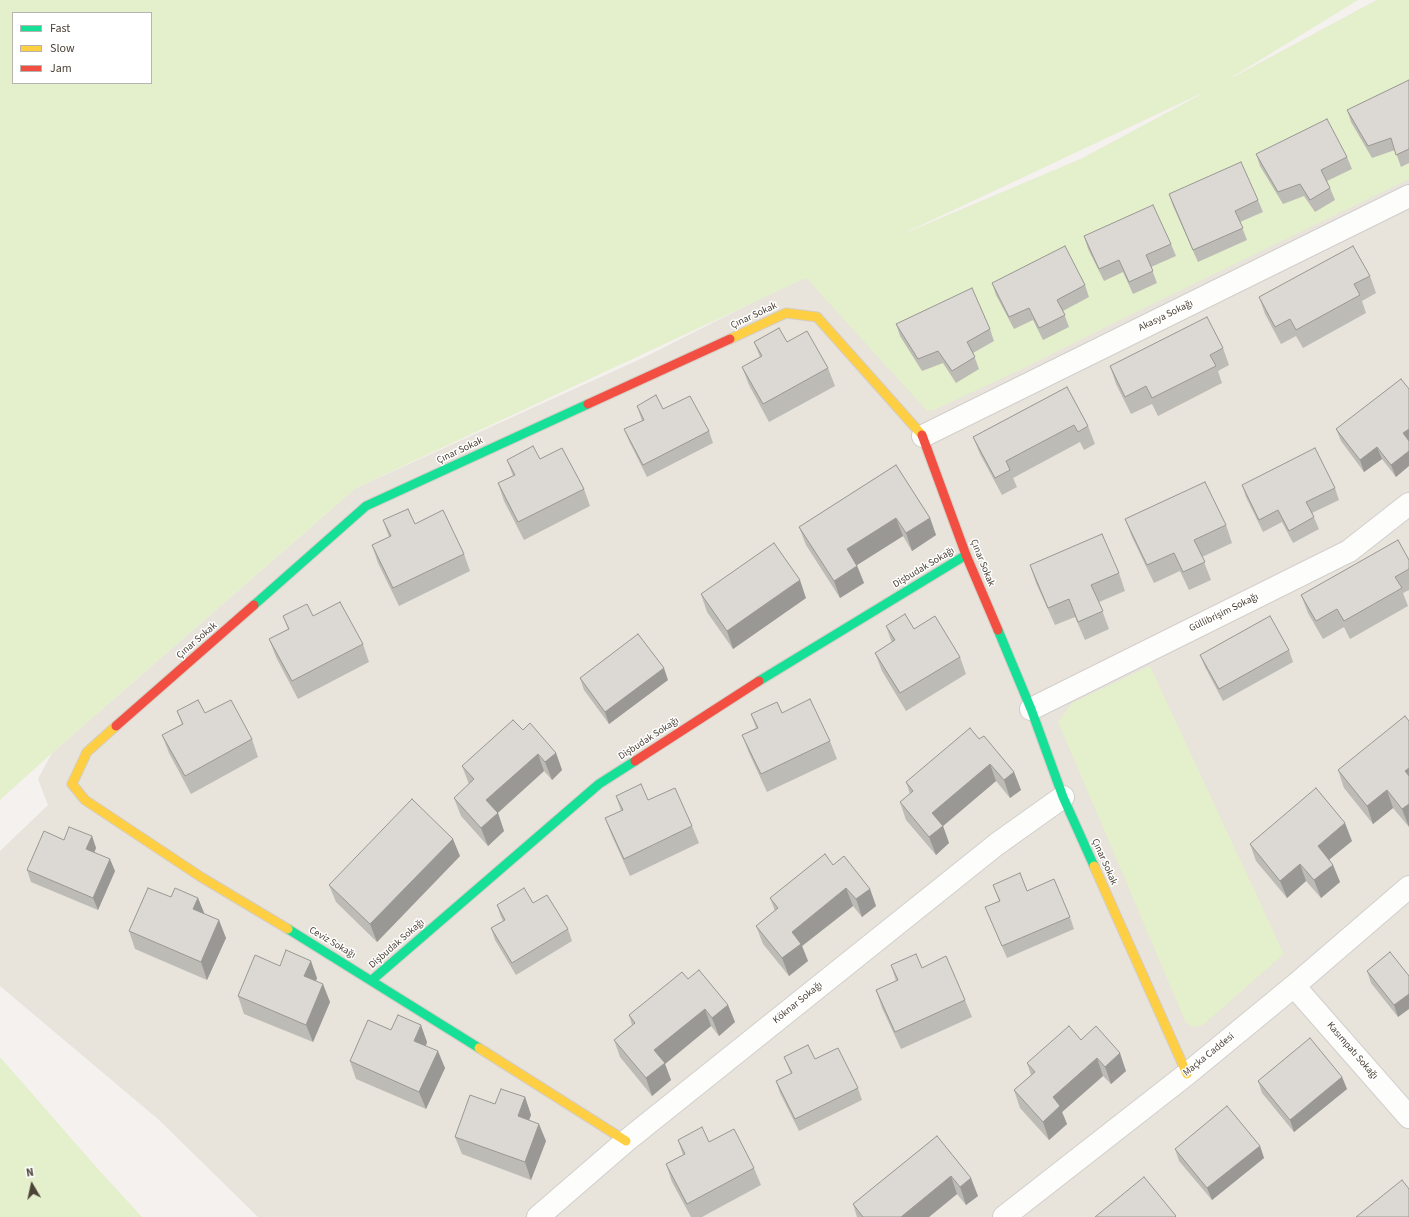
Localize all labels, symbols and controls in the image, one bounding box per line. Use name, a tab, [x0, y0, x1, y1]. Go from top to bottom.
legend	[12, 12, 152, 84]
text: Fast	[50, 20, 70, 37]
text: Slow	[50, 40, 75, 57]
text: Jam	[50, 60, 72, 77]
street label: Akasya Sokağı	[1137, 298, 1195, 334]
street label: Çınar Sokak	[729, 300, 779, 332]
street label: Çınar Sokak	[435, 435, 485, 467]
street label: Çınar Sokak	[967, 538, 997, 588]
street label: Dişbudak Sokağı	[891, 545, 957, 591]
street label: Güllibrişim Sokağı	[1187, 591, 1261, 635]
street label: Çınar Sokak	[174, 620, 220, 662]
street label: Dişbudak Sokağı	[617, 715, 681, 763]
street label: Çınar Sokak	[1088, 837, 1120, 887]
street label: Dişbudak Sokağı	[367, 917, 427, 971]
street label: Ceviz Sokağı	[307, 924, 357, 962]
street label: Köknar Sokağı	[771, 979, 825, 1027]
street label: Kasımpatı Sokağı	[1324, 1020, 1380, 1082]
street label: Maçka Caddesi	[1181, 1031, 1237, 1079]
north arrow	[12, 1165, 52, 1205]
text: N	[25, 1165, 35, 1181]

